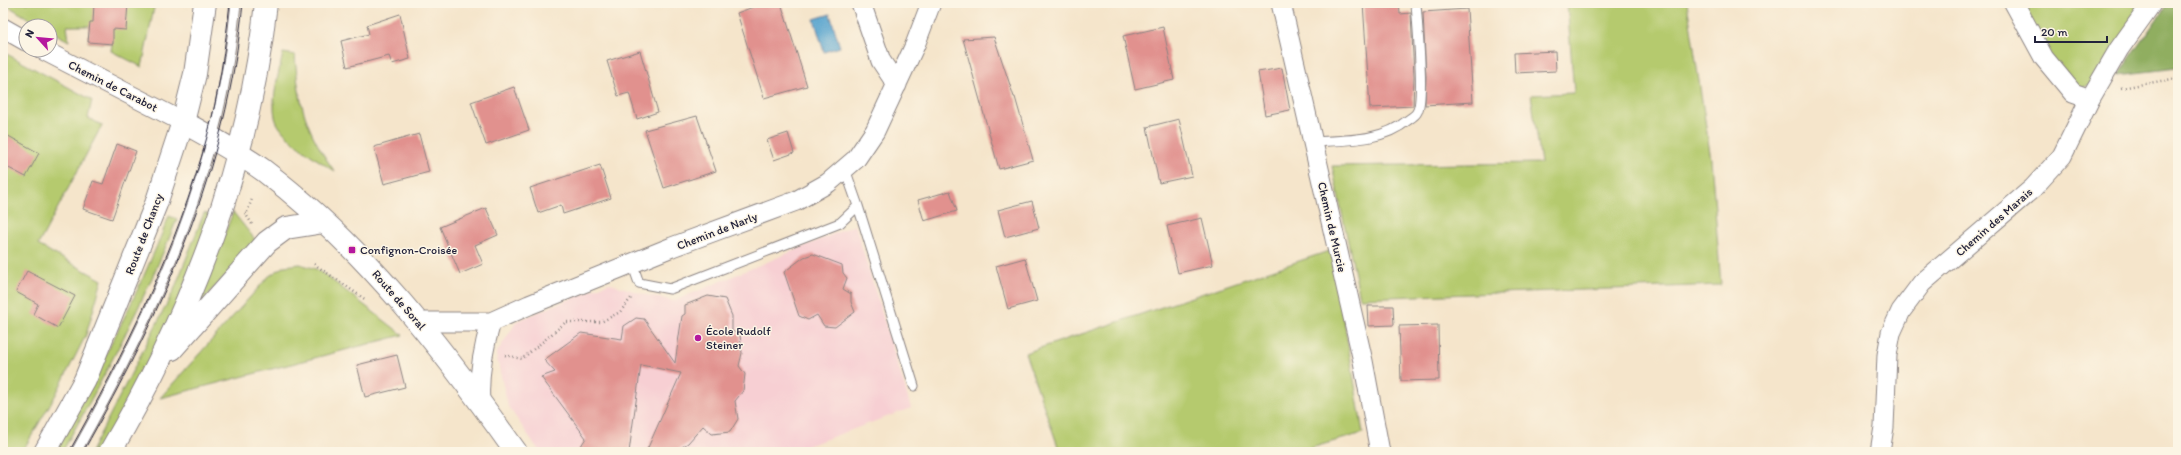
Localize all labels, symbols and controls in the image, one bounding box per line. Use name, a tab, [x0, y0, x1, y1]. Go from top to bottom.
north arrow	[18, 18, 58, 58]
scale bar	[2035, 18, 2107, 44]
text: 20 m	[2041, 25, 2068, 39]
text: N	[22, 27, 37, 40]
street label: Chemin de Carabot	[66, 57, 160, 115]
street label: Chemin de Murcie	[1315, 180, 1349, 274]
street label: Chemin des Marais	[1953, 185, 2035, 259]
street label: Route de Chancy	[122, 191, 166, 276]
street label: Chemin de Narly	[675, 209, 760, 253]
place label: Confignon-Croisée	[360, 243, 457, 257]
marker: Confignon-Croisée	[347, 245, 357, 255]
street label: Route de Soral	[369, 267, 429, 333]
place label: École Rudolf Steiner	[706, 324, 771, 352]
marker: École Rudolf Steiner	[693, 333, 703, 343]

